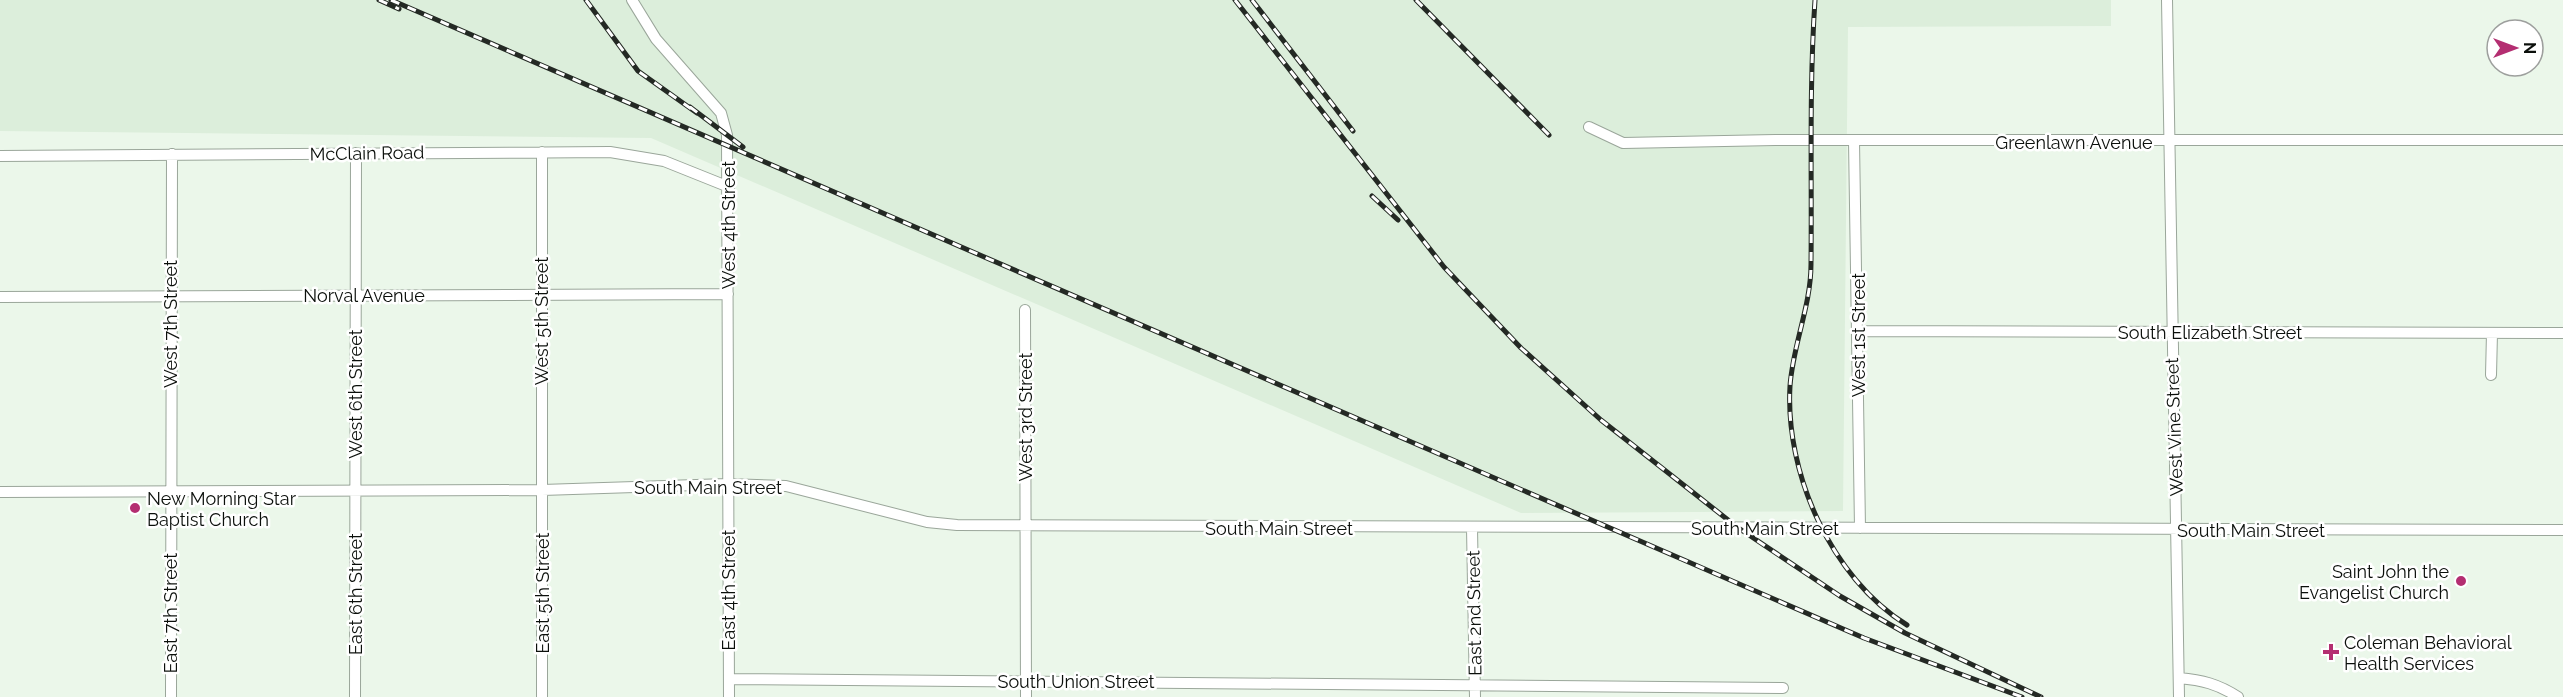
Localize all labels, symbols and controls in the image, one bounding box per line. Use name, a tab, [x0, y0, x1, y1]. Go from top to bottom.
north arrow	[2485, 18, 2545, 78]
text: N	[2520, 42, 2539, 54]
street label: Greenlawn Avenue	[1995, 132, 2153, 153]
street label: McClain Road	[309, 142, 425, 164]
street label: West 4th Street	[718, 161, 739, 289]
street label: West 5th Street	[531, 257, 552, 385]
street label: West 7th Street	[160, 260, 181, 388]
street label: West 1st Street	[1848, 273, 1869, 397]
street label: Norval Avenue	[303, 285, 425, 306]
street label: South Elizabeth Street	[2118, 322, 2302, 343]
street label: West 6th Street	[345, 329, 366, 459]
street label: West 3rd Street	[1015, 353, 1036, 481]
street label: West Vine Street	[2161, 357, 2187, 497]
street label: South Main Street	[634, 477, 782, 498]
place label: New Morning Star Baptist Church	[147, 488, 297, 530]
marker: New Morning Star Baptist Church	[128, 501, 142, 515]
street label: South Main Street	[1205, 518, 1353, 539]
street label: South Main Street	[1691, 518, 1839, 539]
street label: South Main Street	[2177, 520, 2325, 541]
street label: East 4th Street	[718, 530, 739, 650]
street label: East 6th Street	[345, 533, 366, 655]
street label: East 5th Street	[532, 533, 553, 653]
street label: East 2nd Street	[1462, 550, 1486, 676]
street label: East 7th Street	[160, 553, 181, 673]
place label: Saint John the Evangelist Church	[2299, 561, 2449, 603]
marker: Saint John the Evangelist Church	[2454, 574, 2468, 588]
place label: Coleman Behavioral Health Services	[2344, 632, 2512, 674]
marker: Coleman Behavioral Health Services	[2322, 643, 2340, 661]
street label: South Union Street	[997, 671, 1155, 692]

